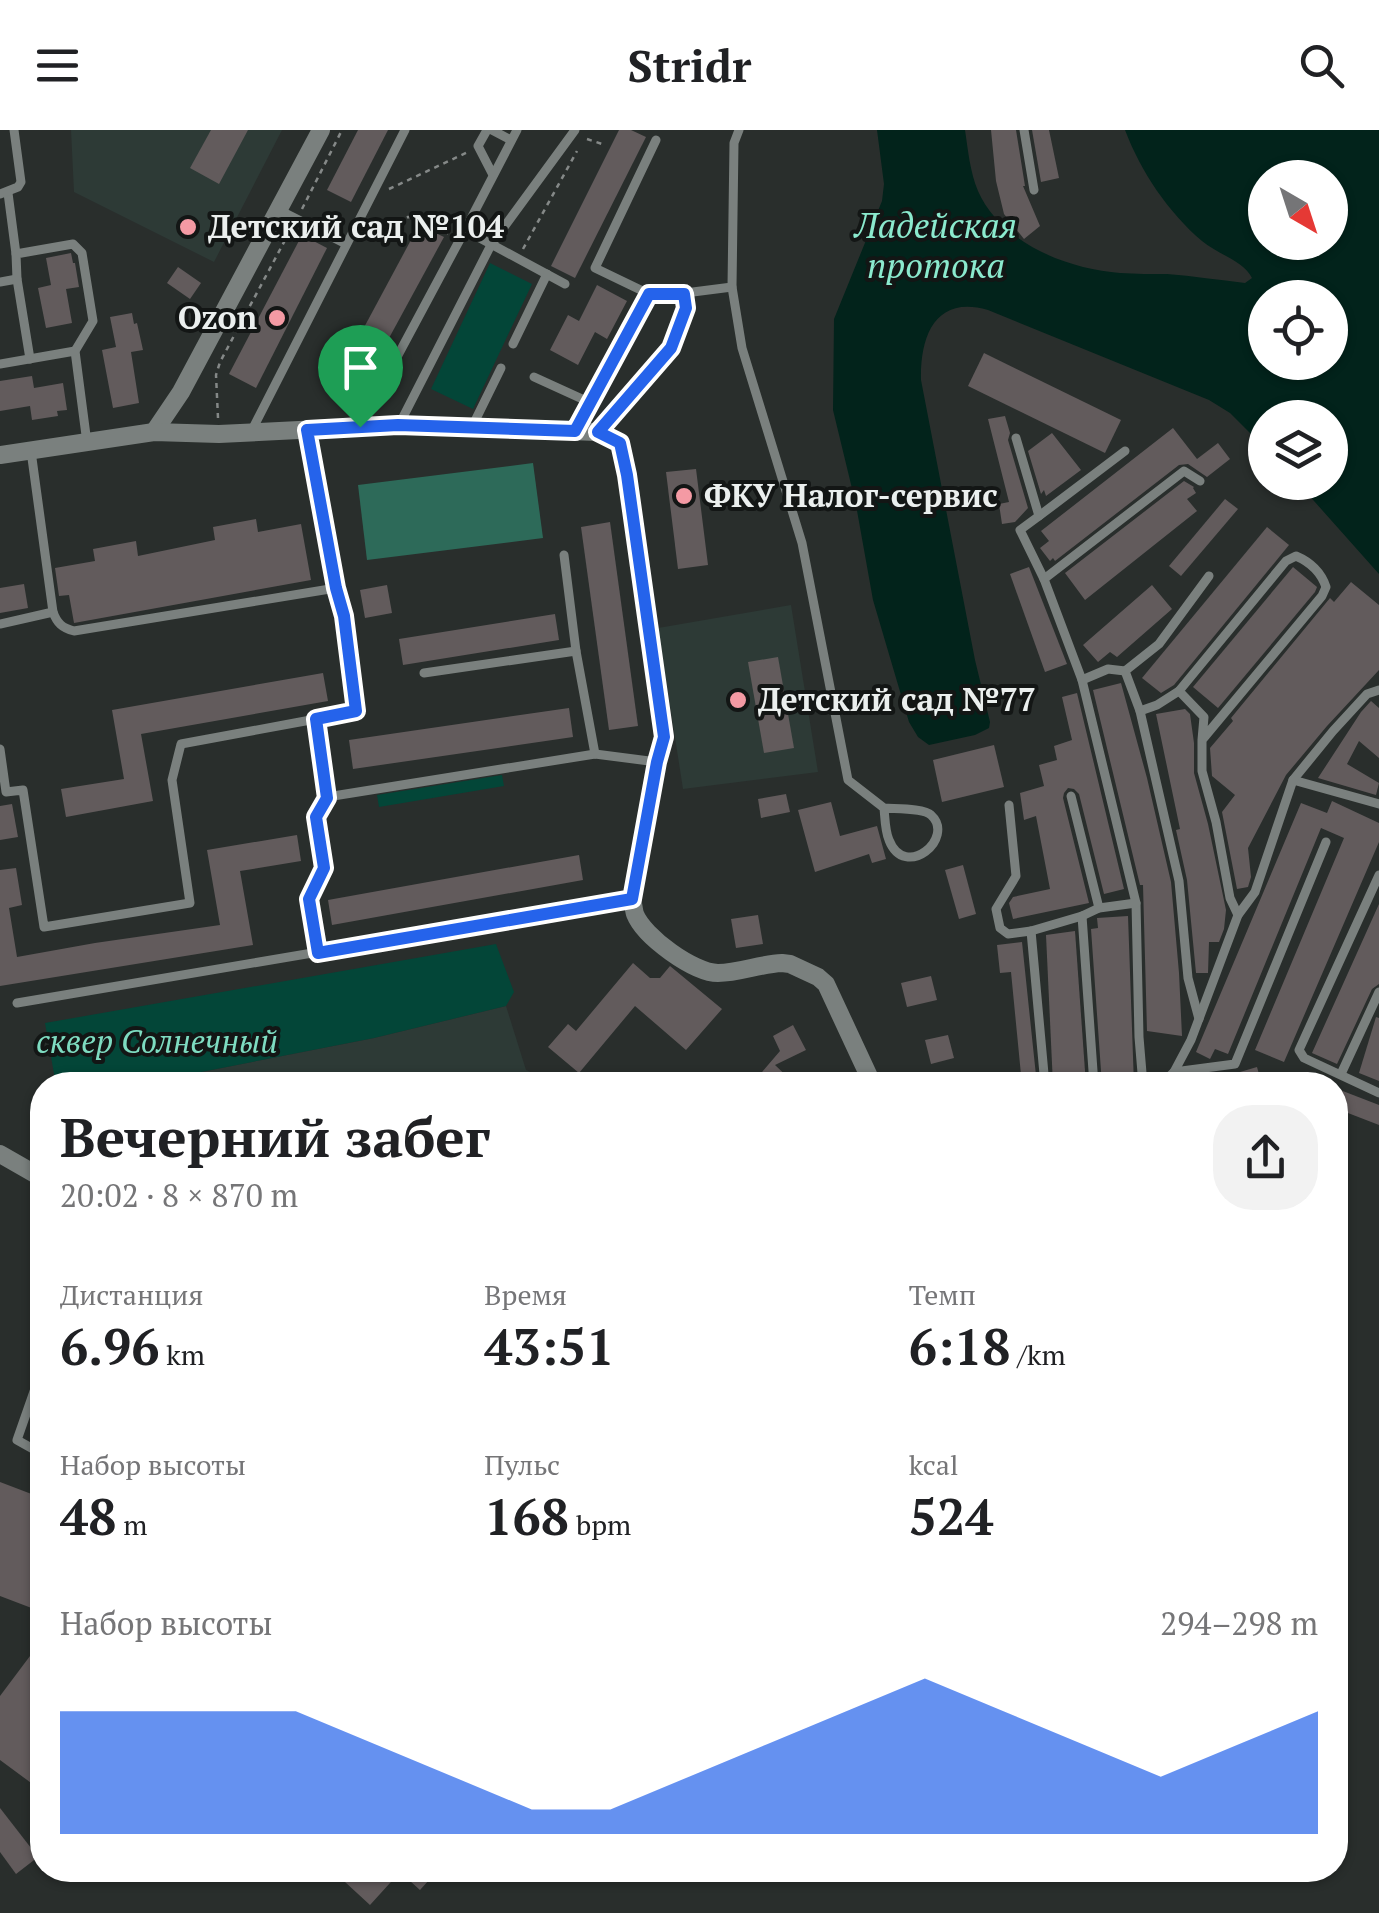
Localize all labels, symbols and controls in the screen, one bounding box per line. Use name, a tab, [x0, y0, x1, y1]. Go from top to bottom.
text: Stridr	[628, 35, 751, 95]
icon: menu	[30, 38, 85, 93]
icon: search	[1294, 38, 1349, 93]
north arrow	[1248, 160, 1348, 260]
map controls	[1248, 160, 1348, 500]
water label: Ладейская протока	[853, 202, 1017, 288]
place label: Детский сад №104	[208, 205, 504, 247]
marker: Детский сад №104	[177, 216, 199, 238]
button: locate	[1248, 280, 1348, 380]
place label: Ozon	[178, 296, 257, 338]
marker: Ozon	[266, 307, 288, 329]
pin	[318, 325, 403, 428]
icon: arrive	[333, 340, 388, 395]
button: layers	[1248, 400, 1348, 500]
place label: ФКУ Налог-сервис	[704, 474, 998, 516]
marker: ФКУ Налог-сервис	[673, 485, 695, 507]
place label: Детский сад №77	[758, 678, 1036, 720]
marker: Детский сад №77	[727, 689, 749, 711]
park label: сквер Солнечный	[36, 1020, 278, 1062]
text: Вечерний забег	[60, 1100, 490, 1173]
button: share	[1213, 1105, 1318, 1210]
text: 20:02 · 8 × 870 m	[60, 1174, 298, 1216]
text: Дистанция	[60, 1276, 203, 1313]
text: Время	[484, 1276, 567, 1313]
text: Темп	[909, 1276, 976, 1313]
text: 6.96	[60, 1313, 160, 1379]
text: 43:51	[484, 1313, 614, 1379]
text: 6:18	[909, 1313, 1011, 1379]
text: km	[160, 1336, 205, 1373]
text: /km	[1011, 1336, 1066, 1373]
text: Набор высоты	[60, 1446, 246, 1483]
text: Пульс	[484, 1446, 560, 1483]
text: kcal	[909, 1446, 958, 1483]
text: 48	[60, 1483, 117, 1549]
text: 168	[484, 1483, 569, 1549]
text: 524	[909, 1483, 993, 1549]
text: m	[117, 1506, 147, 1543]
text: bpm	[569, 1506, 631, 1543]
text: Набор высоты	[60, 1602, 272, 1644]
text: 294–298 m	[1160, 1602, 1318, 1644]

